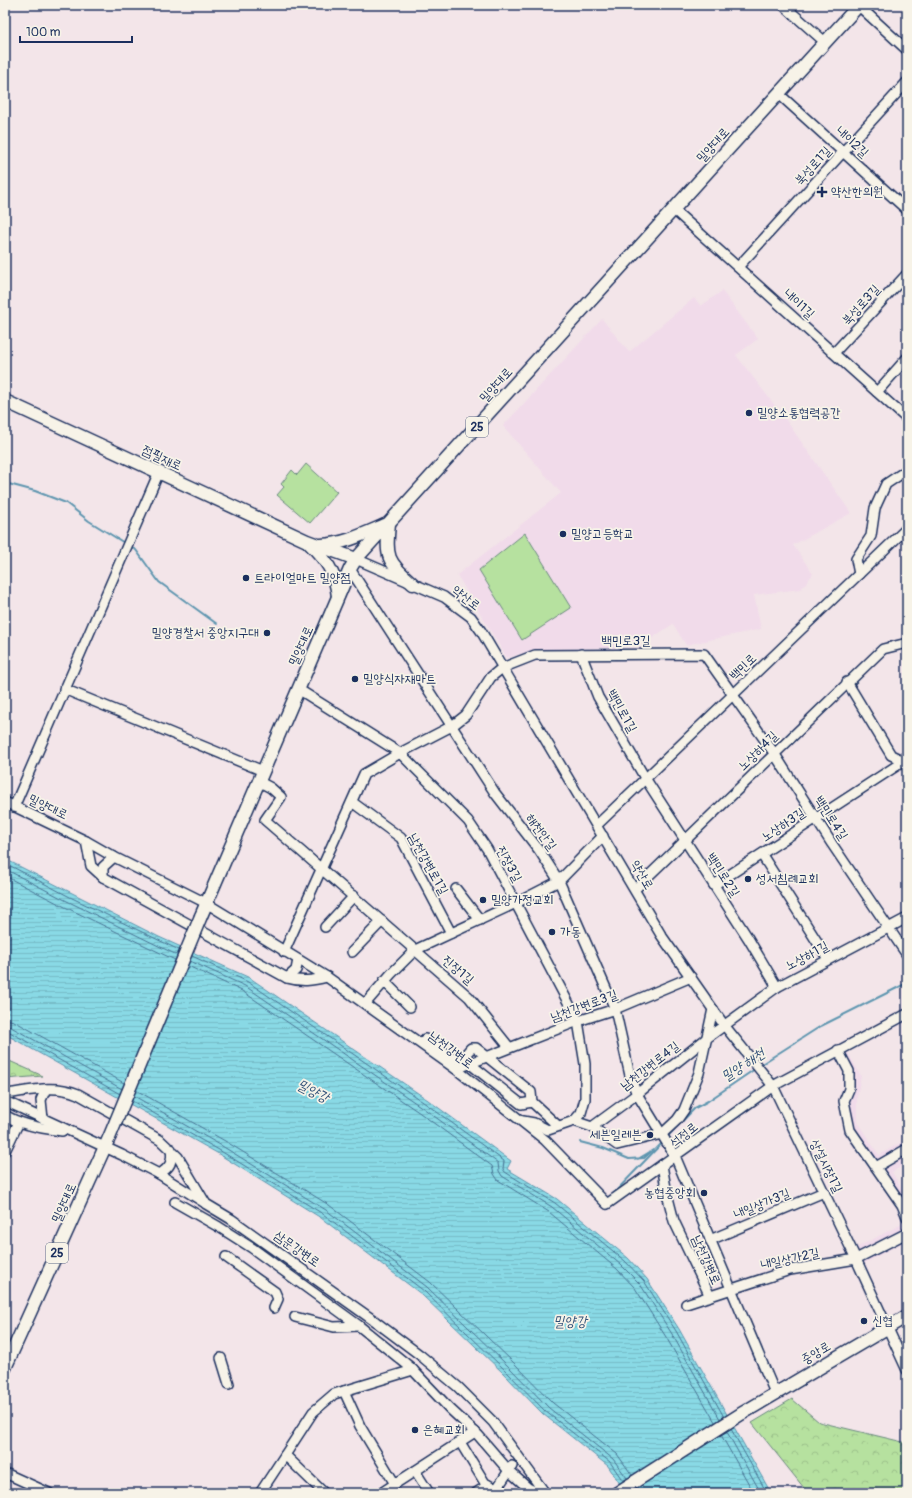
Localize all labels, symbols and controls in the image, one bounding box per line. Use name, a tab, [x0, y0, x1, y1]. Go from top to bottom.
scale bar	[20, 18, 132, 44]
text: 100 m	[26, 25, 61, 40]
street label: 내이2길	[832, 123, 872, 161]
street label: 밀양대로	[693, 124, 733, 166]
street label: 북성로1길	[791, 143, 835, 189]
place label: 약산한의원	[831, 184, 883, 200]
marker: 약산한의원	[816, 186, 828, 198]
street label: 북성로3길	[839, 281, 883, 329]
street label: 내이1길	[780, 286, 818, 322]
street label: 밀양대로	[476, 364, 516, 406]
place label: 밀양소통협력공간	[757, 405, 841, 421]
marker: 밀양소통협력공간	[744, 408, 754, 418]
road number: 25	[466, 417, 488, 437]
street label: 점필재로	[140, 442, 184, 474]
place label: 밀양고등학교	[571, 526, 634, 542]
marker: 밀양고등학교	[558, 529, 568, 539]
place label: 트라이얼마트 밀양점	[254, 570, 351, 586]
marker: 트라이얼마트 밀양점	[241, 573, 251, 583]
street label: 약산로	[449, 582, 483, 614]
street label: 밀양대로	[285, 624, 317, 668]
place label: 밀양경찰서 중앙지구대	[152, 625, 259, 641]
marker: 밀양경찰서 중앙지구대	[262, 628, 272, 638]
street label: 백민로3길	[601, 633, 651, 649]
street label: 백민로	[726, 650, 760, 684]
place label: 밀양식자재마트	[363, 671, 436, 687]
marker: 밀양식자재마트	[350, 674, 360, 684]
street label: 백민로1길	[604, 687, 640, 735]
street label: 노상하4길	[735, 728, 781, 774]
street label: 밀양대로	[26, 791, 70, 823]
street label: 백민로4길	[811, 793, 851, 843]
street label: 노상하3길	[758, 805, 808, 845]
street label: 해천안길	[522, 810, 560, 854]
street label: 남천강변로1길	[405, 830, 451, 898]
street label: 진장3길	[493, 843, 525, 885]
street label: 백민로2길	[703, 850, 743, 900]
street label: 약산로	[627, 857, 657, 893]
place label: 성서침례교회	[756, 871, 819, 887]
marker: 성서침례교회	[743, 874, 753, 884]
place label: 밀양가정교회	[491, 892, 554, 908]
marker: 밀양가정교회	[478, 895, 488, 905]
place label: 가동	[560, 924, 581, 940]
marker: 가동	[547, 927, 557, 937]
street label: 노상하1길	[783, 938, 831, 974]
street label: 진장1길	[439, 952, 477, 988]
street label: 남천강변로3길	[548, 987, 620, 1025]
street label: 남천강변로	[425, 1028, 477, 1072]
street label: 남천강변로4길	[617, 1038, 683, 1094]
water label: 밀양 해천	[718, 1044, 769, 1085]
water label: 밀양강	[294, 1076, 333, 1107]
street label: 석정로	[667, 1119, 701, 1151]
place label: 세븐일레븐	[590, 1127, 642, 1143]
marker: 세븐일레븐	[645, 1130, 655, 1140]
street label: 상설시장1길	[806, 1137, 846, 1195]
street label: 밀양대로	[48, 1181, 80, 1225]
place label: 농협중앙회	[644, 1185, 696, 1201]
street label: 내일상가3길	[731, 1185, 793, 1223]
marker: 농협중앙회	[699, 1188, 709, 1198]
street label: 삼문강변로	[271, 1227, 323, 1271]
street label: 남천강변로	[688, 1233, 724, 1287]
road number: 25	[46, 1243, 68, 1263]
street label: 내일상가2길	[759, 1245, 821, 1273]
water label: 밀양강	[553, 1313, 589, 1330]
place label: 신협	[872, 1313, 893, 1329]
marker: 신협	[859, 1316, 869, 1326]
street label: 중앙로	[798, 1338, 834, 1368]
place label: 은혜교회	[423, 1422, 465, 1438]
marker: 은혜교회	[410, 1425, 420, 1435]

